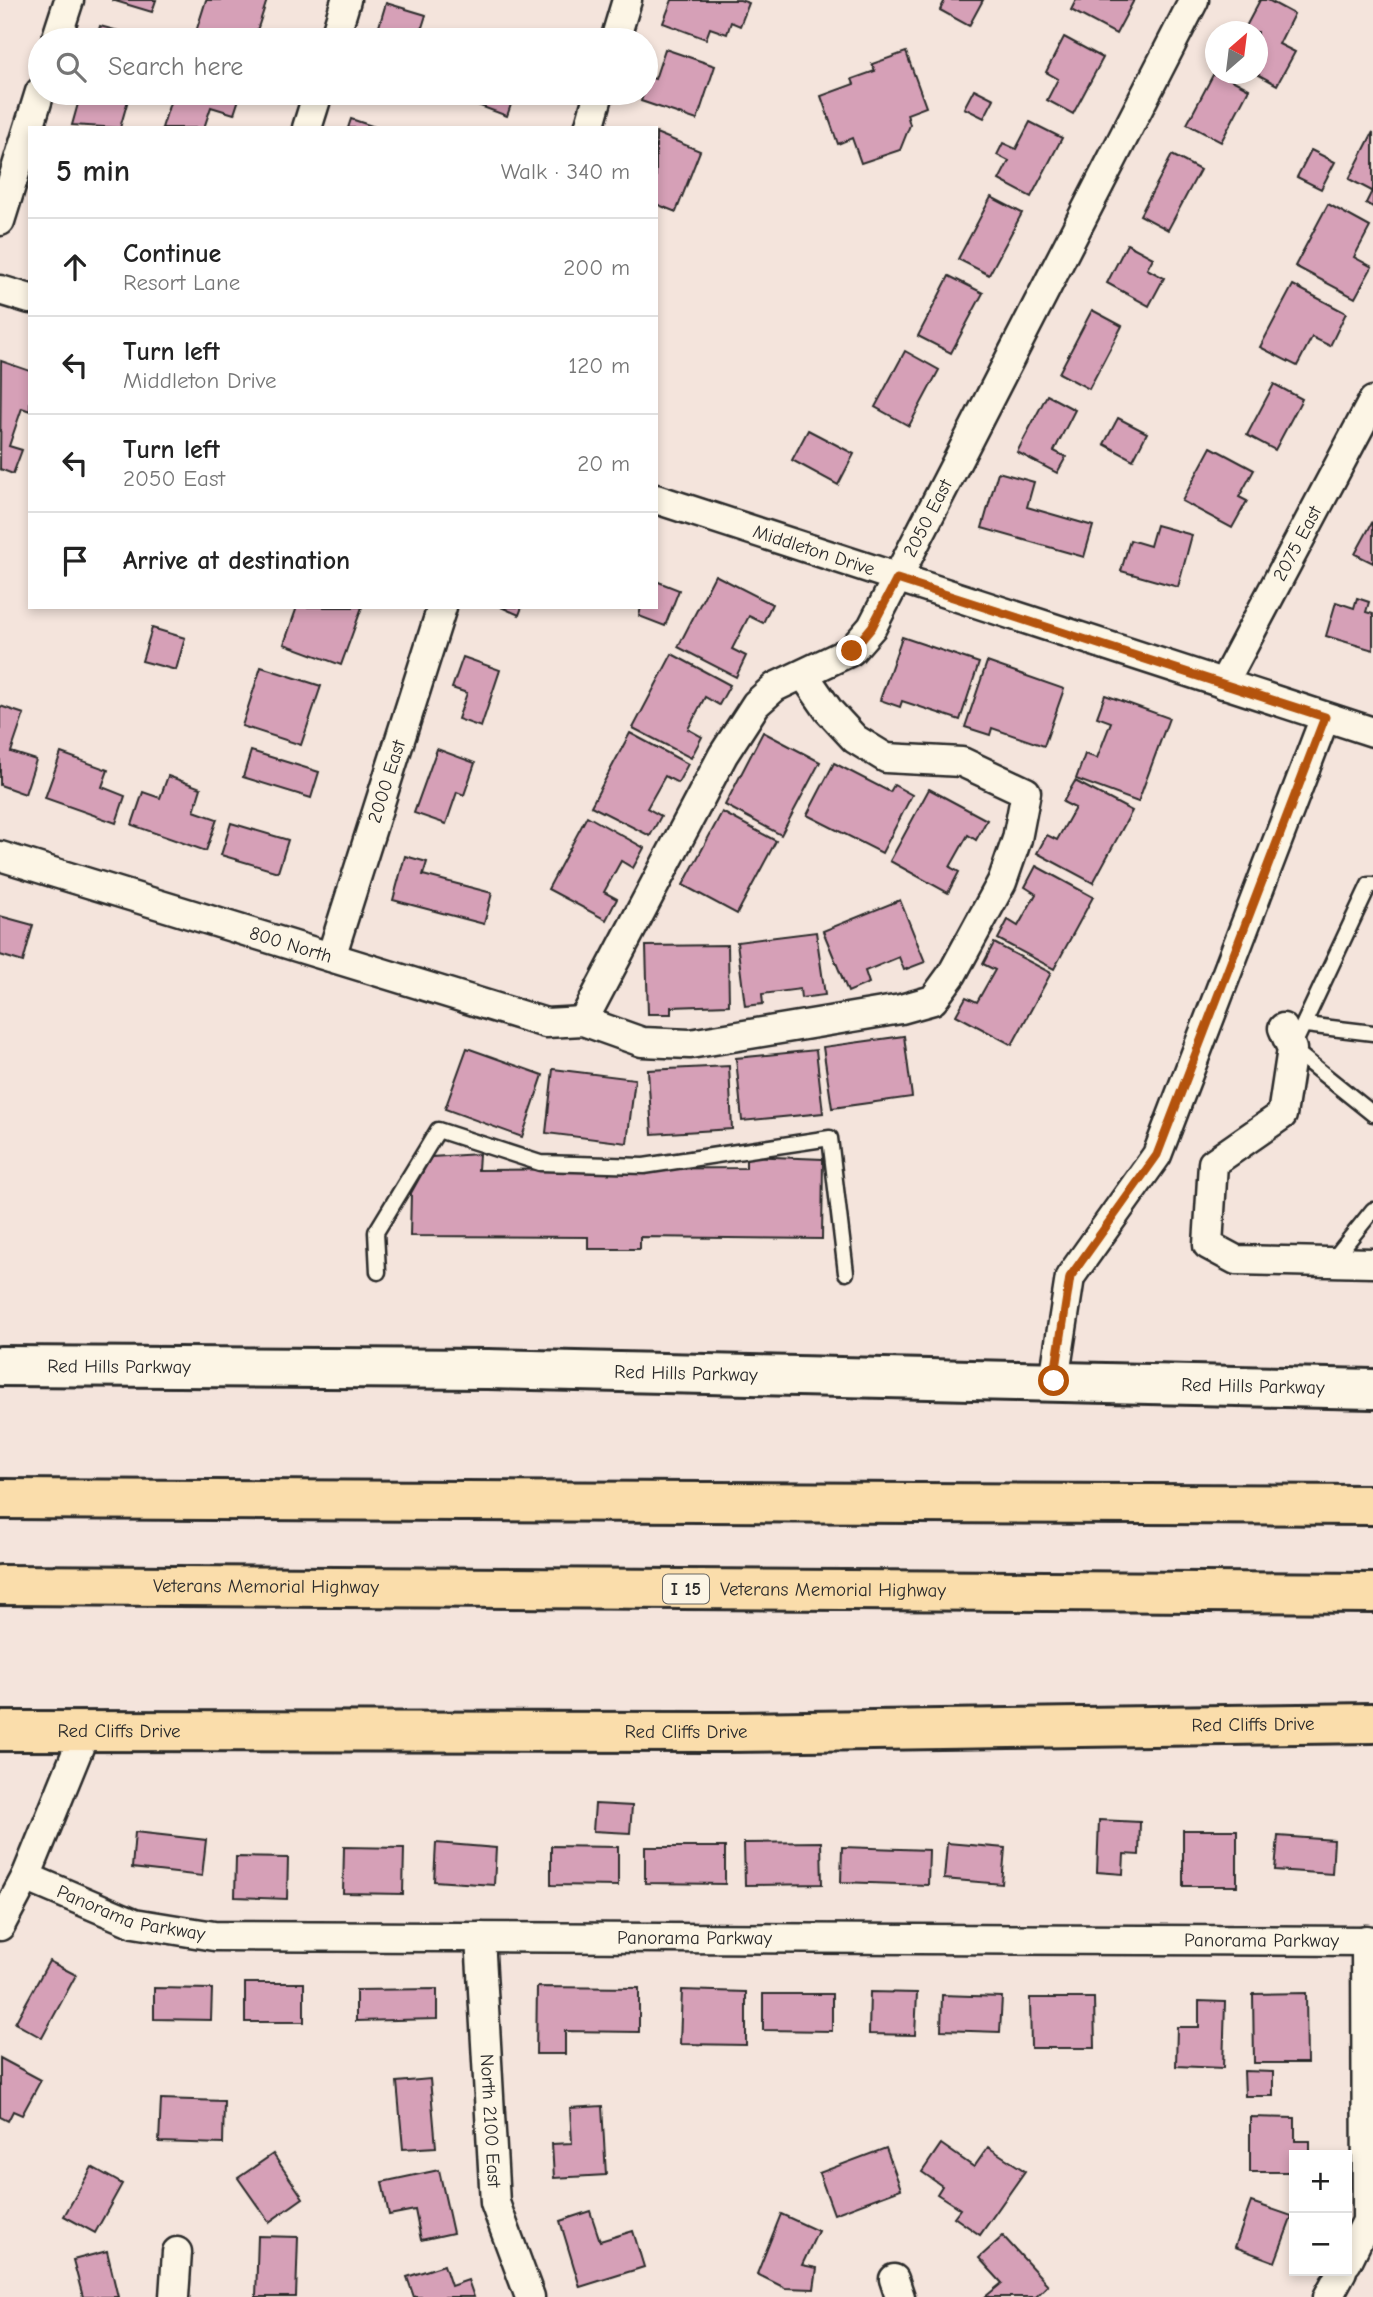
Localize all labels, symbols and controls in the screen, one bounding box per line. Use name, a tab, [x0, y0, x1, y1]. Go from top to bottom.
north arrow	[1205, 21, 1268, 84]
search box	[28, 28, 658, 105]
icon: search	[52, 48, 90, 86]
text: Search here	[108, 52, 243, 82]
text: 5 min	[56, 154, 130, 189]
text: Walk · 340 m	[501, 158, 630, 185]
text: Continue	[123, 239, 221, 269]
icon: ahead	[56, 248, 94, 286]
text: 200 m	[563, 254, 630, 281]
text: Resort Lane	[123, 269, 240, 296]
text: Turn left	[123, 337, 220, 367]
icon: left	[56, 346, 94, 384]
text: 120 m	[568, 352, 630, 379]
text: Middleton Drive	[123, 367, 276, 394]
text: Turn left	[123, 435, 220, 465]
icon: left	[56, 444, 94, 482]
text: 20 m	[577, 450, 630, 477]
text: 2050 East	[123, 465, 225, 492]
street label: 2050 East	[899, 475, 957, 561]
street label: 2075 East	[1269, 502, 1327, 585]
street label: Middleton Drive	[750, 520, 878, 580]
icon: arrive	[56, 542, 94, 580]
text: Arrive at destination	[123, 546, 350, 576]
route end	[836, 635, 867, 666]
street label: 2000 East	[363, 737, 410, 826]
street label: 800 North	[247, 922, 335, 968]
street label: Red Hills Parkway	[47, 1355, 191, 1378]
street label: Red Hills Parkway	[614, 1361, 758, 1386]
route start	[1038, 1365, 1069, 1396]
street label: Red Hills Parkway	[1181, 1374, 1325, 1399]
road number: I 15	[663, 1574, 709, 1604]
street label: Veterans Memorial Highway	[153, 1575, 380, 1598]
street label: Veterans Memorial Highway	[720, 1578, 947, 1602]
street label: Red Cliffs Drive	[1191, 1713, 1315, 1737]
street label: Red Cliffs Drive	[57, 1720, 181, 1742]
street label: Red Cliffs Drive	[624, 1721, 748, 1743]
street label: Panorama Parkway	[53, 1880, 207, 1945]
street label: Panorama Parkway	[617, 1927, 773, 1949]
street label: Panorama Parkway	[1184, 1929, 1340, 1952]
street label: North 2100 East	[476, 2053, 505, 2189]
map controls	[1289, 2150, 1352, 2276]
button: +	[1289, 2150, 1352, 2213]
button: −	[1289, 2213, 1352, 2276]

